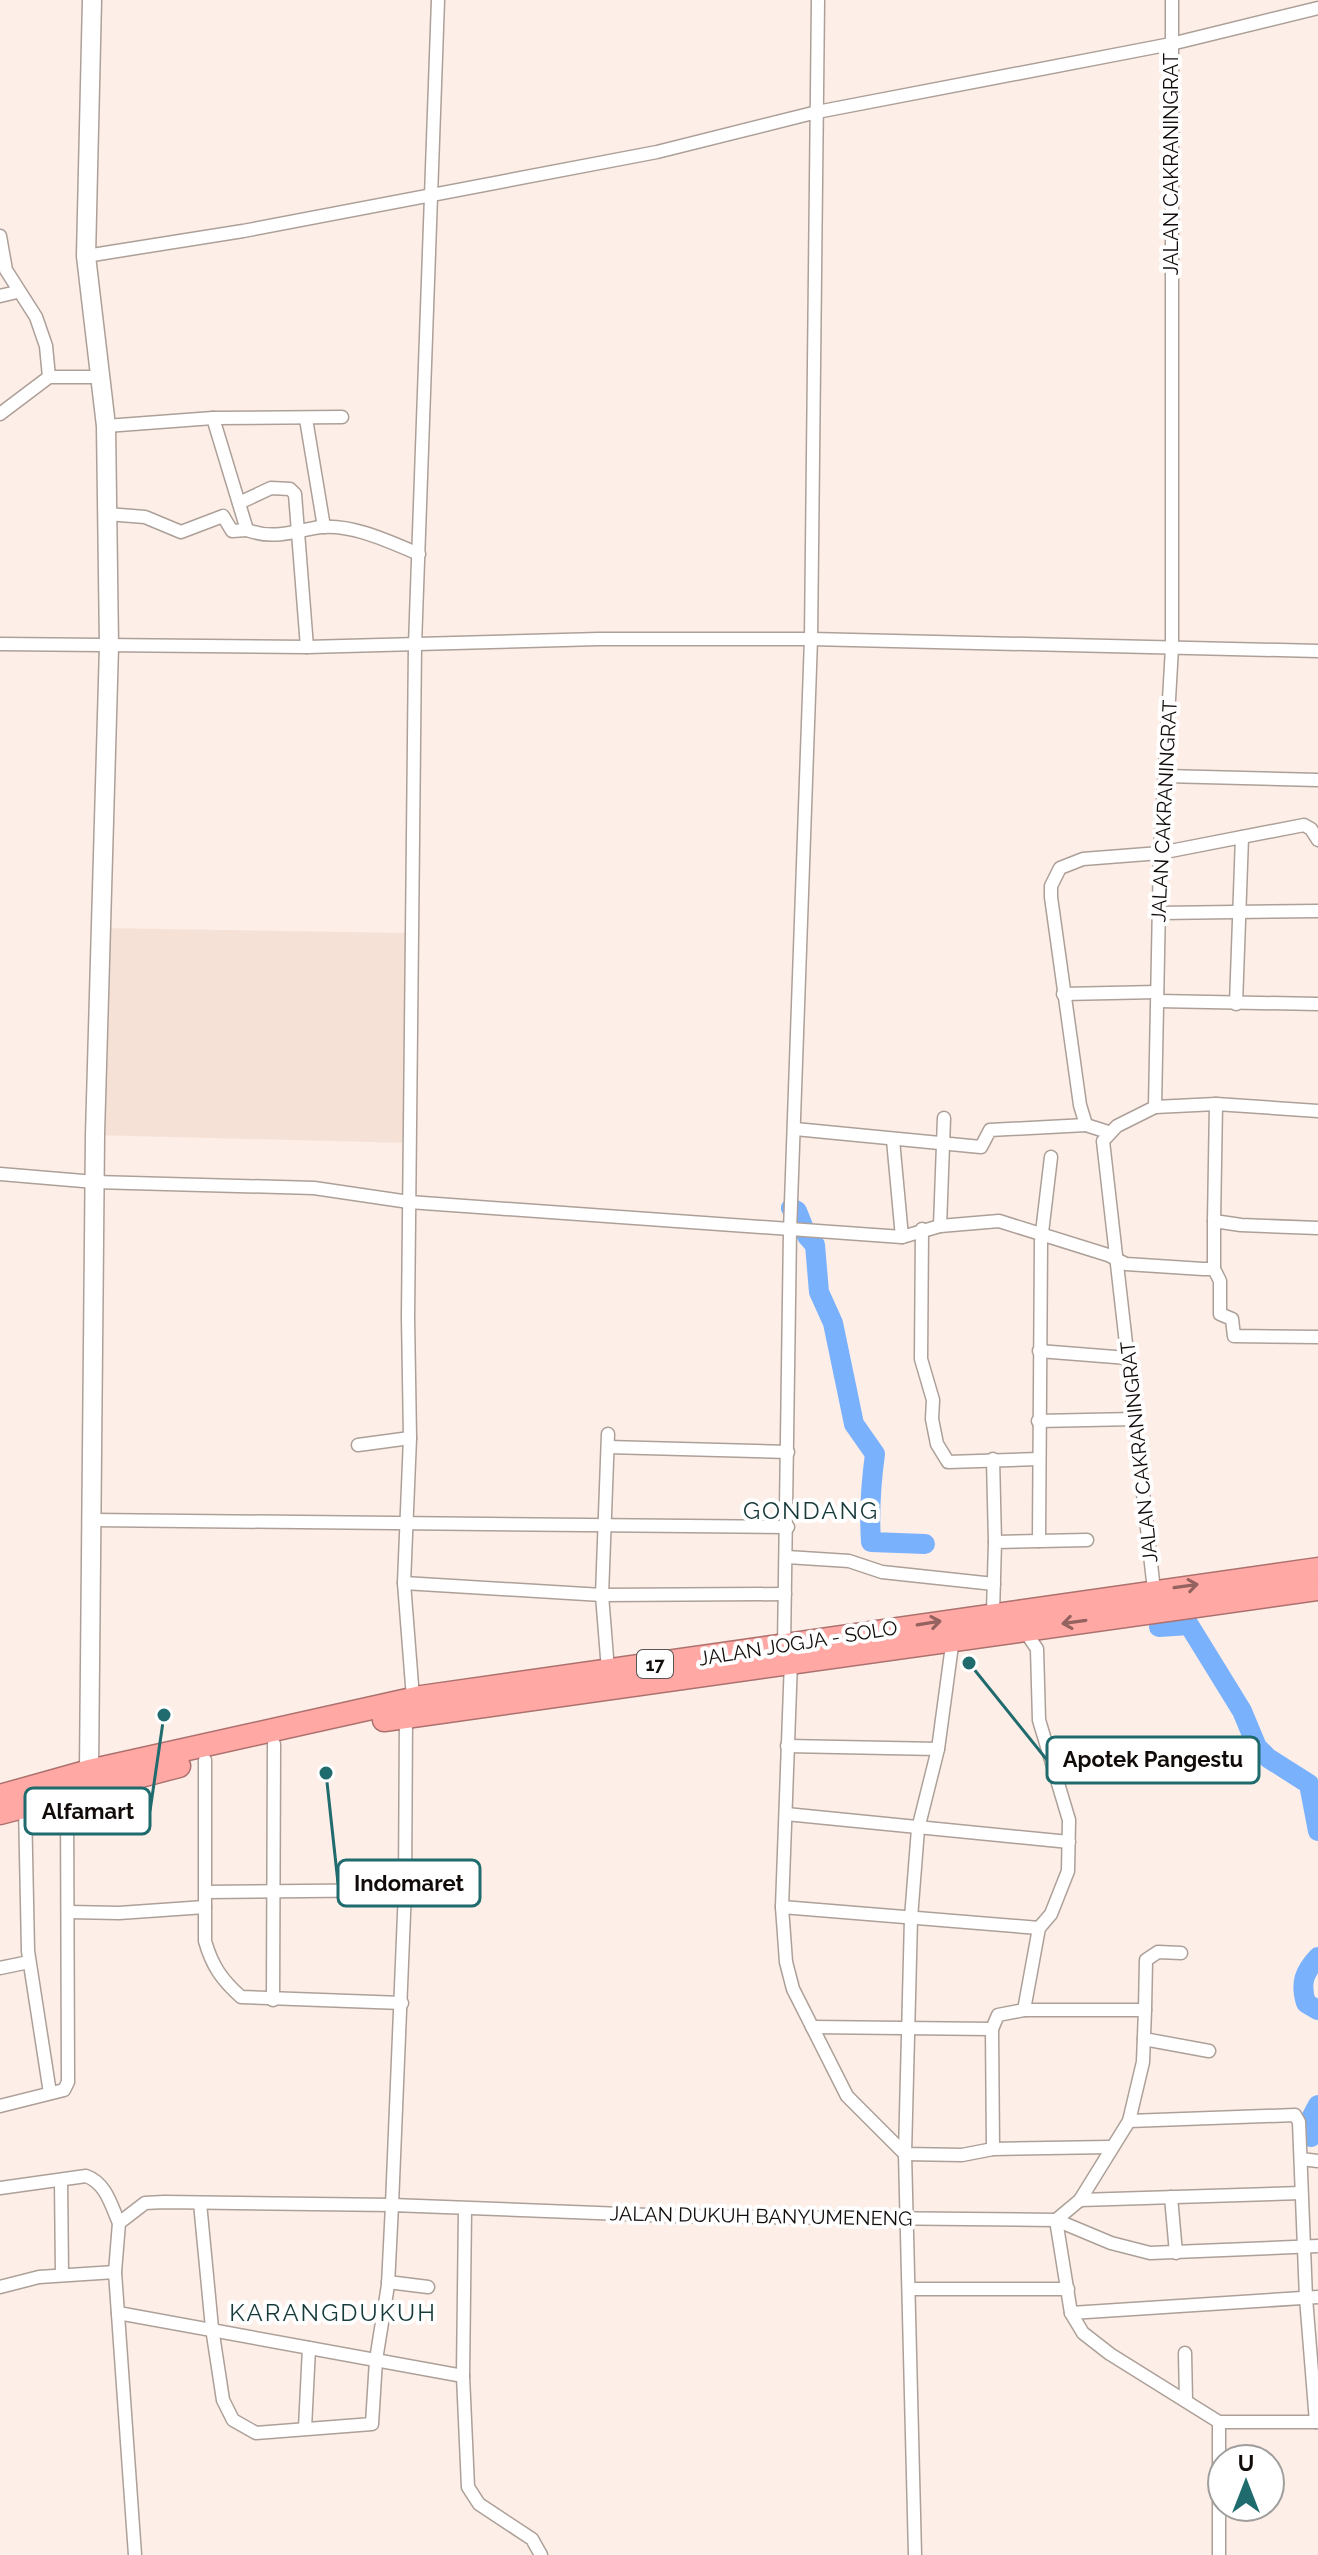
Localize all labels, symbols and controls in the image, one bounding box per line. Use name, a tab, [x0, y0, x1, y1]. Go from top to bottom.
street label: JALAN CAKRANINGRAT	[1159, 53, 1183, 275]
street label: JALAN CAKRANINGRAT	[1146, 699, 1182, 923]
street label: JALAN CAKRANINGRAT	[1115, 1340, 1163, 1564]
district label: GONDANG	[743, 1496, 879, 1525]
one-way arrow	[1173, 1578, 1198, 1593]
street label: JALAN JOGJA - SOLO	[697, 1615, 899, 1671]
one-way arrow	[916, 1615, 941, 1630]
one-way arrow	[1062, 1615, 1087, 1630]
road number: 17	[637, 1650, 673, 1678]
callout: Apotek Pangestu	[1047, 1737, 1259, 1783]
text: Apotek Pangestu	[1063, 1746, 1243, 1772]
callout: Alfamart	[25, 1788, 150, 1834]
text: Alfamart	[42, 1798, 135, 1824]
callout: Indomaret	[338, 1860, 480, 1906]
text: Indomaret	[354, 1870, 465, 1896]
street label: JALAN DUKUH BANYUMENENG	[609, 2201, 913, 2231]
district label: KARANGDUKUH	[229, 2298, 437, 2327]
north arrow	[1206, 2443, 1286, 2523]
text: U	[1238, 2450, 1254, 2476]

